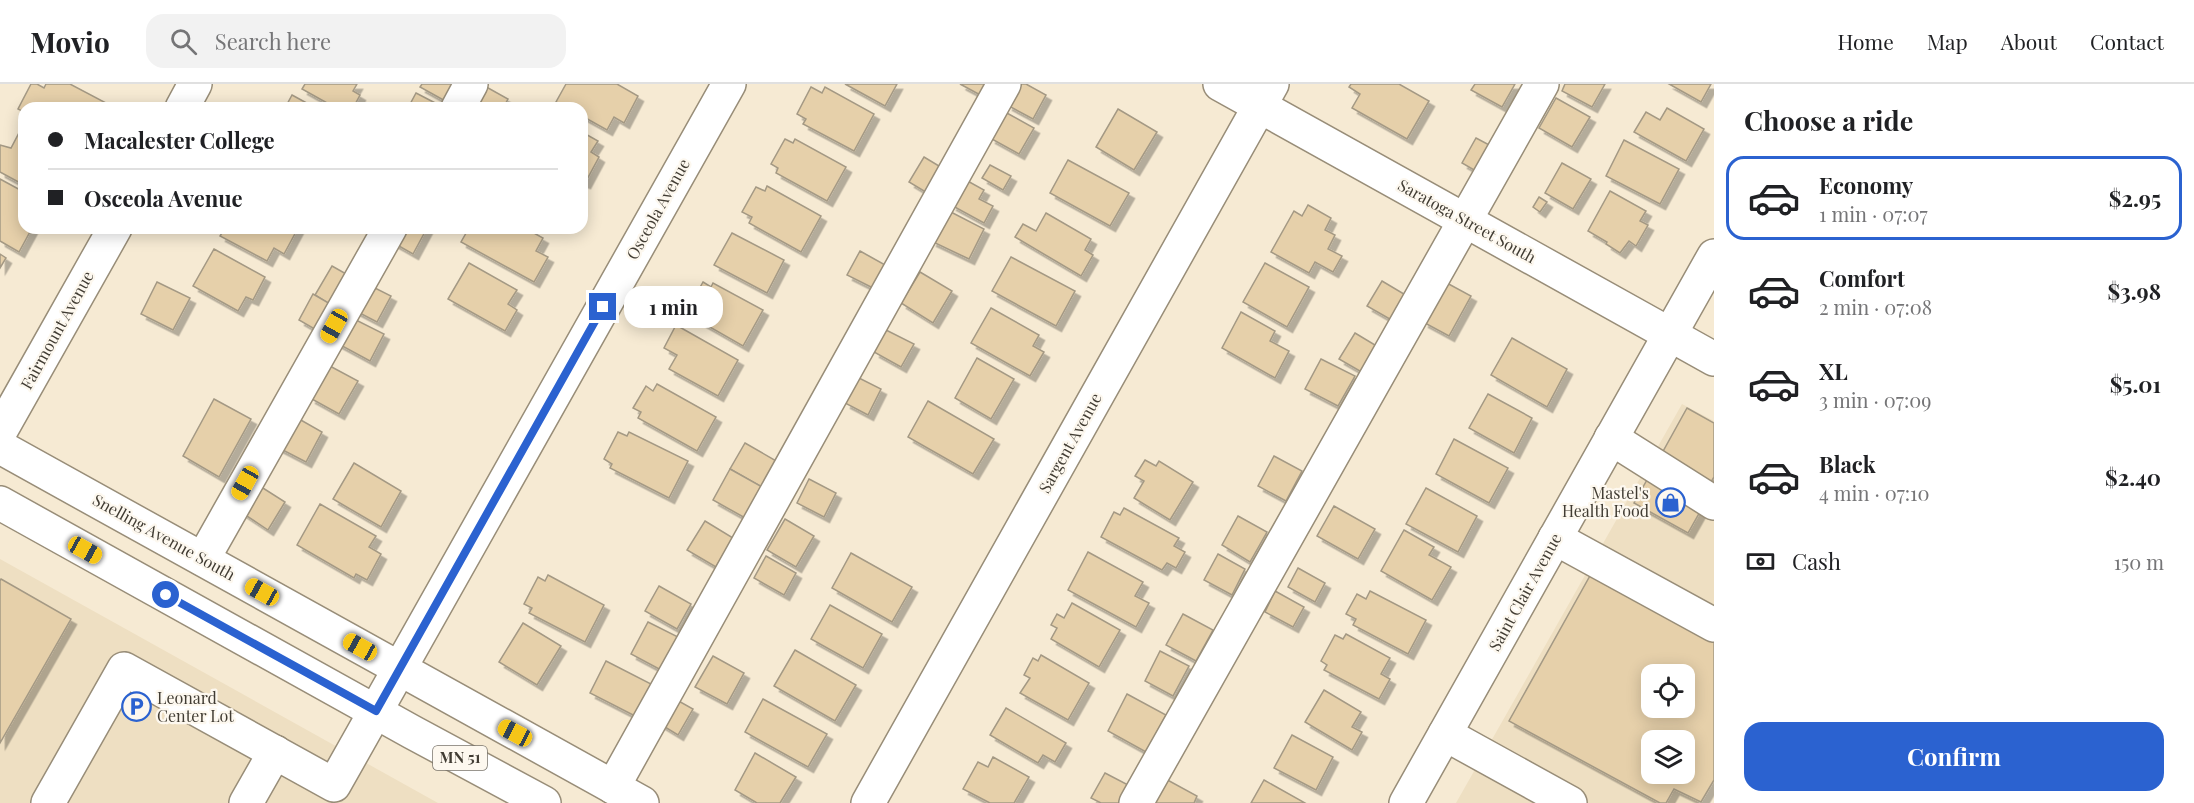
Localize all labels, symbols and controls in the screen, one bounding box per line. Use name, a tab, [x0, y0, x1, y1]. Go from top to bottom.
search box	[146, 14, 566, 68]
text: Movio	[30, 23, 110, 60]
icon: search	[167, 25, 200, 58]
text: Search here	[215, 26, 331, 56]
text: Home	[1838, 27, 1894, 55]
text: Map	[1927, 27, 1968, 55]
text: About	[2001, 27, 2057, 55]
text: Contact	[2090, 27, 2164, 55]
text: Choose a ride	[1744, 102, 1913, 138]
text: Macalester College	[84, 125, 275, 155]
street label: Osceola Avenue	[621, 155, 694, 263]
text: Economy	[1819, 170, 1913, 200]
icon: car	[1747, 171, 1801, 225]
street label: Saratoga Street South	[1395, 174, 1540, 268]
text: Osceola Avenue	[84, 183, 243, 213]
text: $2.95	[2109, 183, 2161, 213]
text: 1 min · 07:07	[1819, 200, 1928, 227]
text: Comfort	[1819, 263, 1905, 293]
icon: car	[1747, 264, 1801, 318]
street label: Fairmount Avenue	[15, 267, 98, 393]
text: $3.98	[2107, 276, 2161, 306]
callout: 1 min	[624, 286, 723, 328]
route end	[589, 293, 616, 320]
text: 1 min	[649, 293, 698, 320]
text: 2 min · 07:08	[1819, 293, 1932, 320]
car	[317, 306, 351, 346]
text: XL	[1819, 356, 1848, 386]
icon: car	[1747, 357, 1801, 411]
text: $5.01	[2110, 369, 2161, 399]
text: 3 min · 07:09	[1819, 386, 1931, 413]
street label: Sargent Avenue	[1033, 389, 1106, 497]
text: Black	[1819, 449, 1876, 479]
icon: car	[1747, 450, 1801, 504]
text: $2.40	[2105, 462, 2161, 492]
car	[228, 463, 262, 503]
text: 4 min · 07:10	[1819, 479, 1930, 506]
place label: Mastel's Health Food	[1562, 482, 1649, 521]
shop icon: Mastel's Health Food	[1654, 486, 1686, 518]
street label: Snelling Avenue South	[89, 489, 240, 585]
street label: Saint Clair Avenue	[1484, 529, 1566, 654]
car	[65, 533, 105, 567]
icon: cash	[1744, 545, 1777, 578]
text: Cash	[1792, 546, 1841, 576]
text: 150 m	[2114, 548, 2164, 575]
car	[242, 575, 282, 609]
route start	[152, 581, 179, 608]
car	[340, 630, 380, 664]
map controls	[1641, 664, 1695, 784]
button: locate	[1641, 664, 1695, 718]
place label: Leonard Center Lot	[157, 687, 234, 726]
parking icon: Leonard Center Lot	[120, 691, 152, 723]
car	[495, 717, 535, 749]
button: Confirm	[1744, 722, 2164, 791]
button: layers	[1641, 730, 1695, 784]
road number: MN 51	[433, 746, 487, 770]

